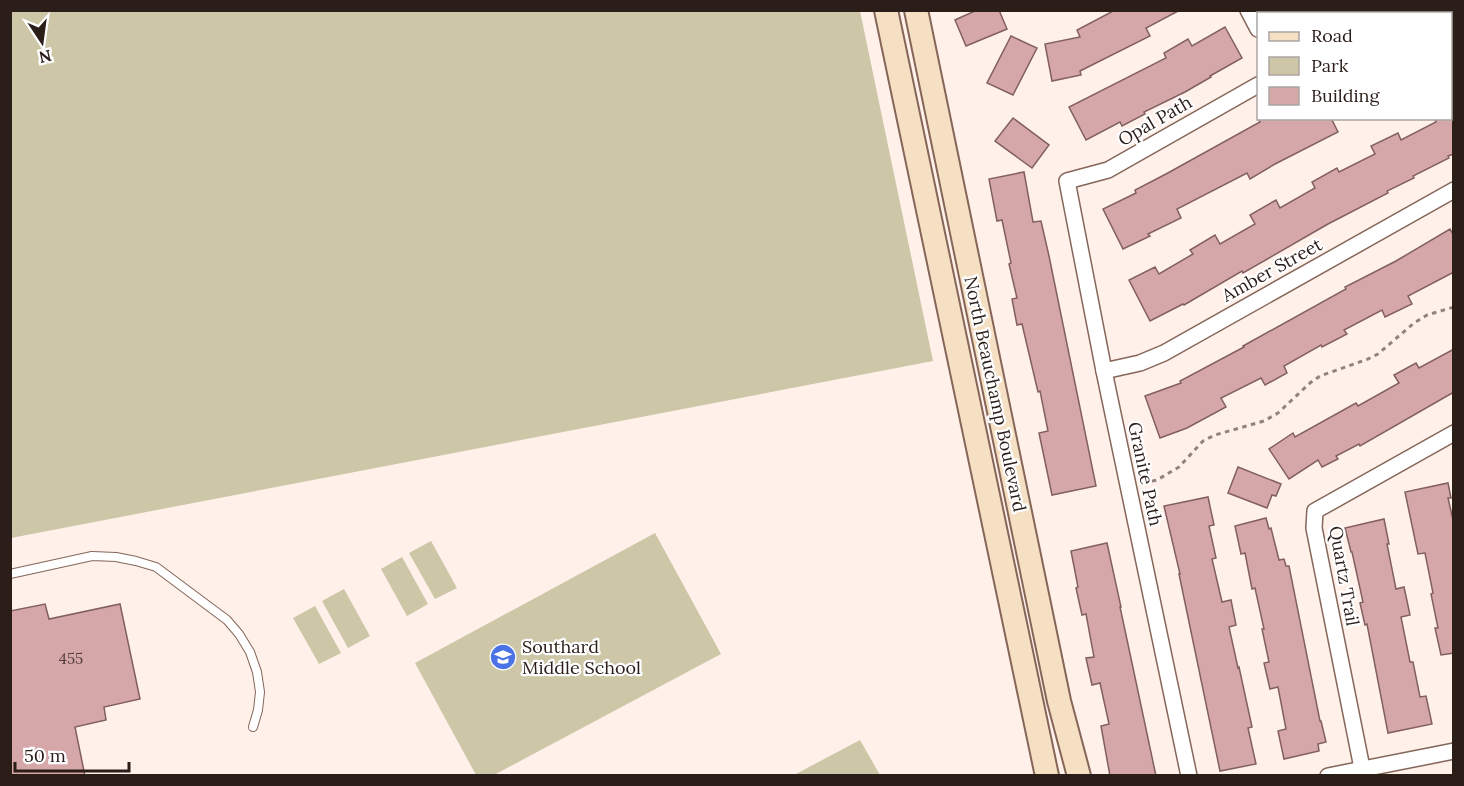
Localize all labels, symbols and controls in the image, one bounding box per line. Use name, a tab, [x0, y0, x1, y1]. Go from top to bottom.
north arrow	[12, 12, 72, 72]
legend	[1257, 12, 1452, 120]
text: Road	[1311, 24, 1353, 47]
text: N	[37, 45, 54, 68]
text: Park	[1311, 54, 1349, 77]
text: Building	[1311, 84, 1381, 107]
street label: Opal Path	[1114, 90, 1196, 151]
street label: Amber Street	[1217, 233, 1326, 307]
street label: North Beauchamp Boulevard	[959, 274, 1032, 514]
street label: Granite Path	[1123, 420, 1168, 528]
street label: Quartz Trail	[1324, 524, 1365, 628]
place label: Southard Middle School	[522, 635, 641, 679]
school or university icon: Southard Middle School	[488, 642, 518, 672]
house number: 455	[59, 649, 83, 668]
scale bar	[15, 735, 129, 773]
text: 50 m	[24, 744, 66, 767]

